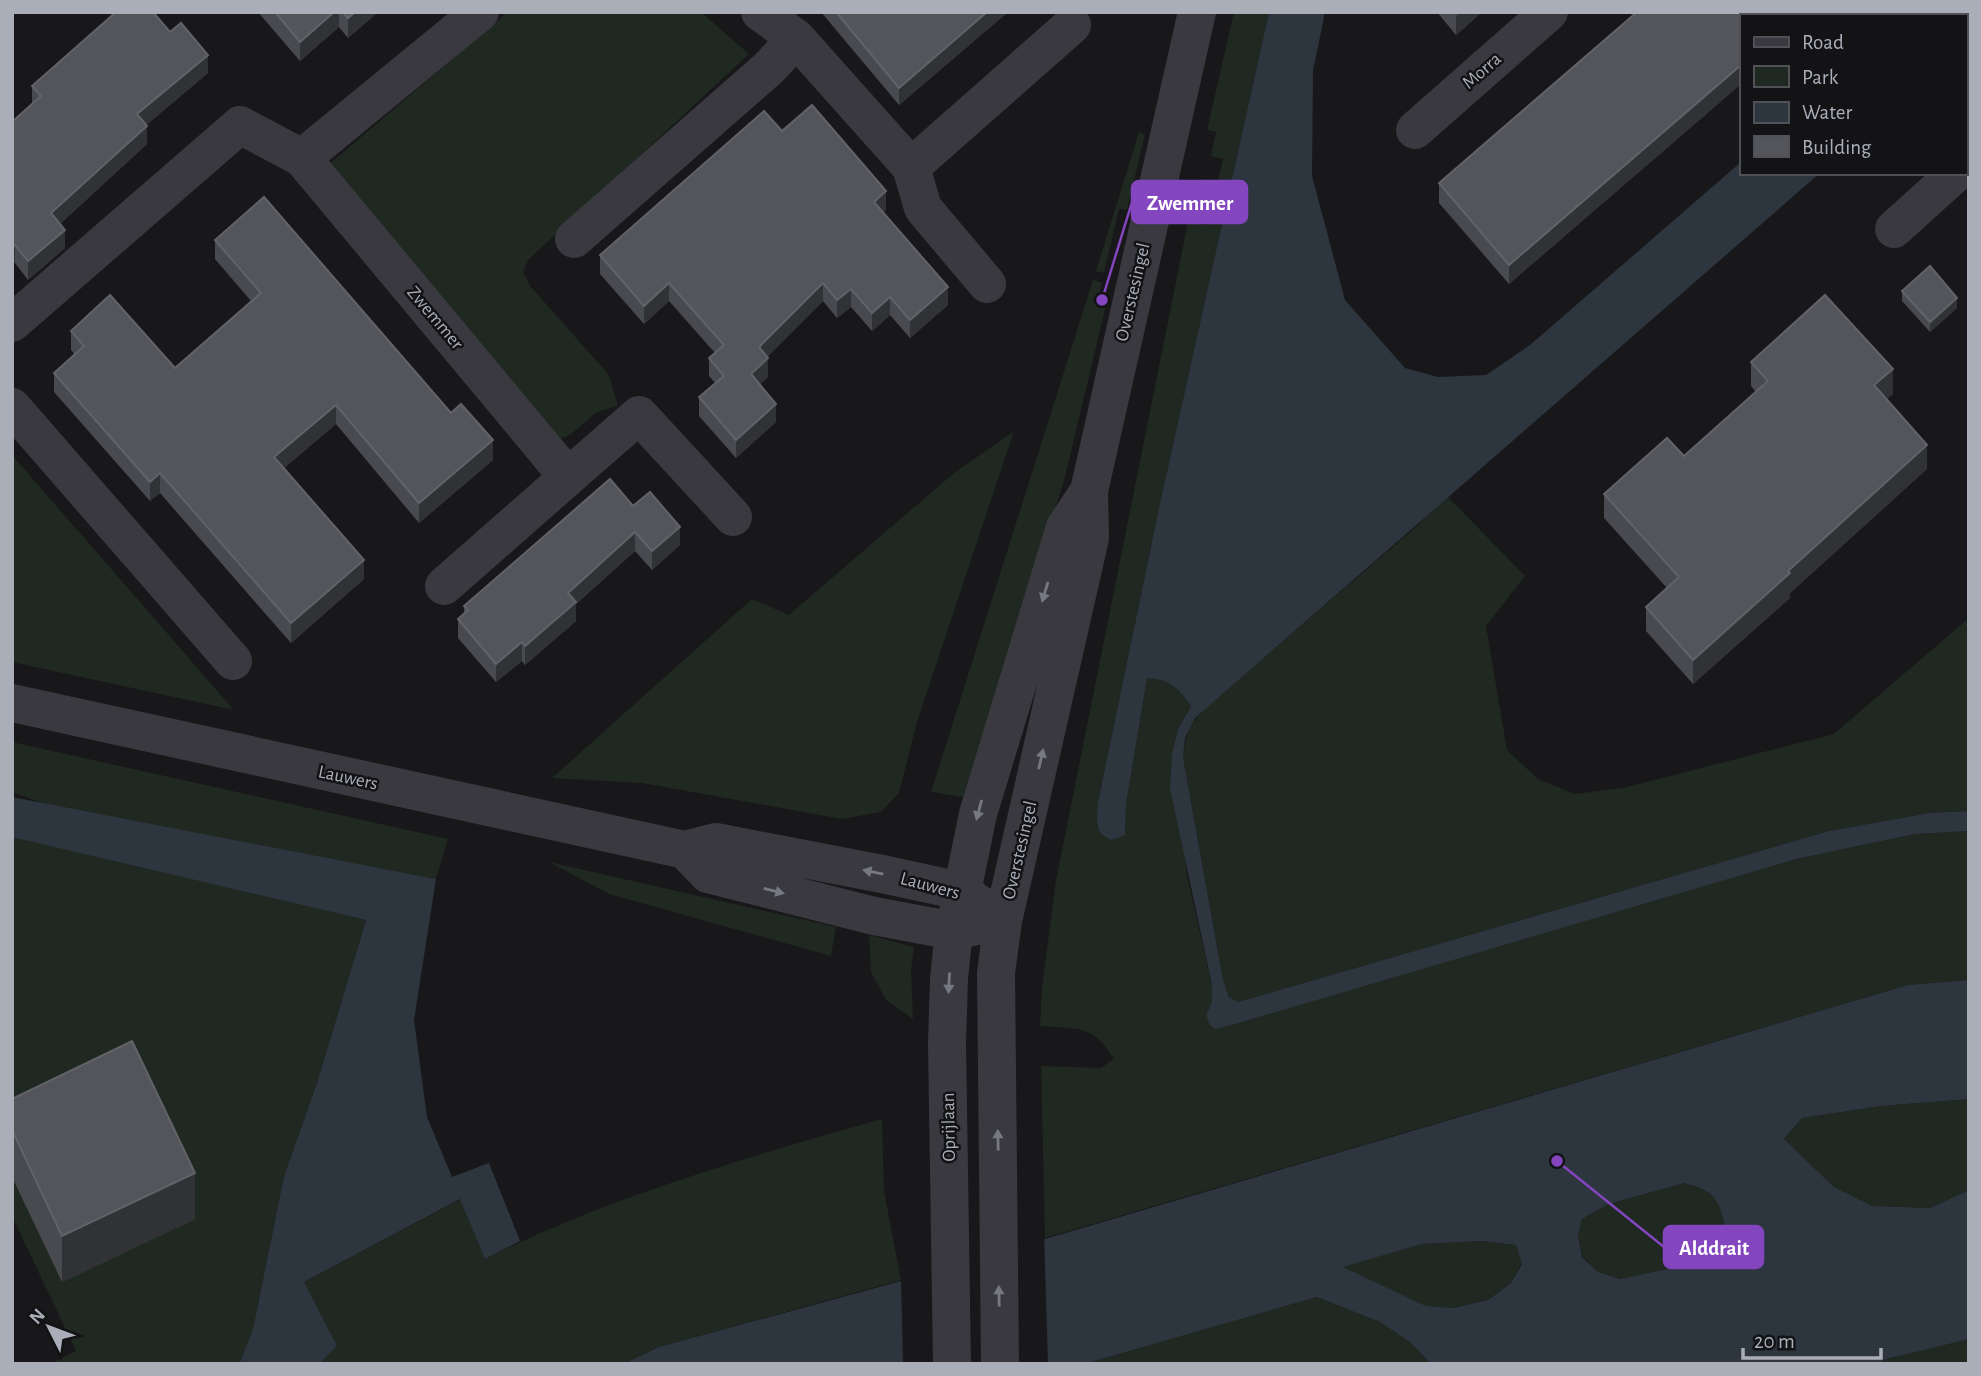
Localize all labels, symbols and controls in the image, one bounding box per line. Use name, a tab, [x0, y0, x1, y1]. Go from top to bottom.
legend	[1740, 14, 1967, 175]
text: Road	[1802, 32, 1844, 53]
street label: Morra	[1459, 49, 1505, 93]
text: Park	[1802, 67, 1839, 88]
text: Water	[1802, 102, 1852, 123]
text: Building	[1802, 137, 1872, 158]
callout: Zwemmer	[1132, 181, 1247, 223]
text: Zwemmer	[1147, 193, 1234, 214]
street label: Overstesingel	[1112, 241, 1154, 343]
street label: Zwemmer	[403, 283, 467, 353]
one-way arrow	[1040, 582, 1050, 603]
one-way arrow	[1035, 748, 1046, 770]
street label: Lauwers	[316, 762, 380, 794]
one-way arrow	[974, 799, 984, 820]
street label: Overstesingel	[999, 799, 1041, 901]
one-way arrow	[862, 866, 884, 877]
street label: Lauwers	[898, 869, 962, 903]
one-way arrow	[763, 886, 785, 897]
one-way arrow	[944, 973, 955, 995]
street label: Oprijlaan	[939, 1092, 959, 1162]
one-way arrow	[992, 1129, 1004, 1151]
callout: Alddrait	[1664, 1226, 1763, 1268]
text: Alddrait	[1679, 1238, 1749, 1259]
one-way arrow	[994, 1284, 1005, 1306]
north arrow	[14, 1292, 84, 1362]
text: N	[26, 1305, 49, 1328]
scale bar	[1743, 1316, 1881, 1360]
text: 20 m	[1754, 1331, 1795, 1352]

